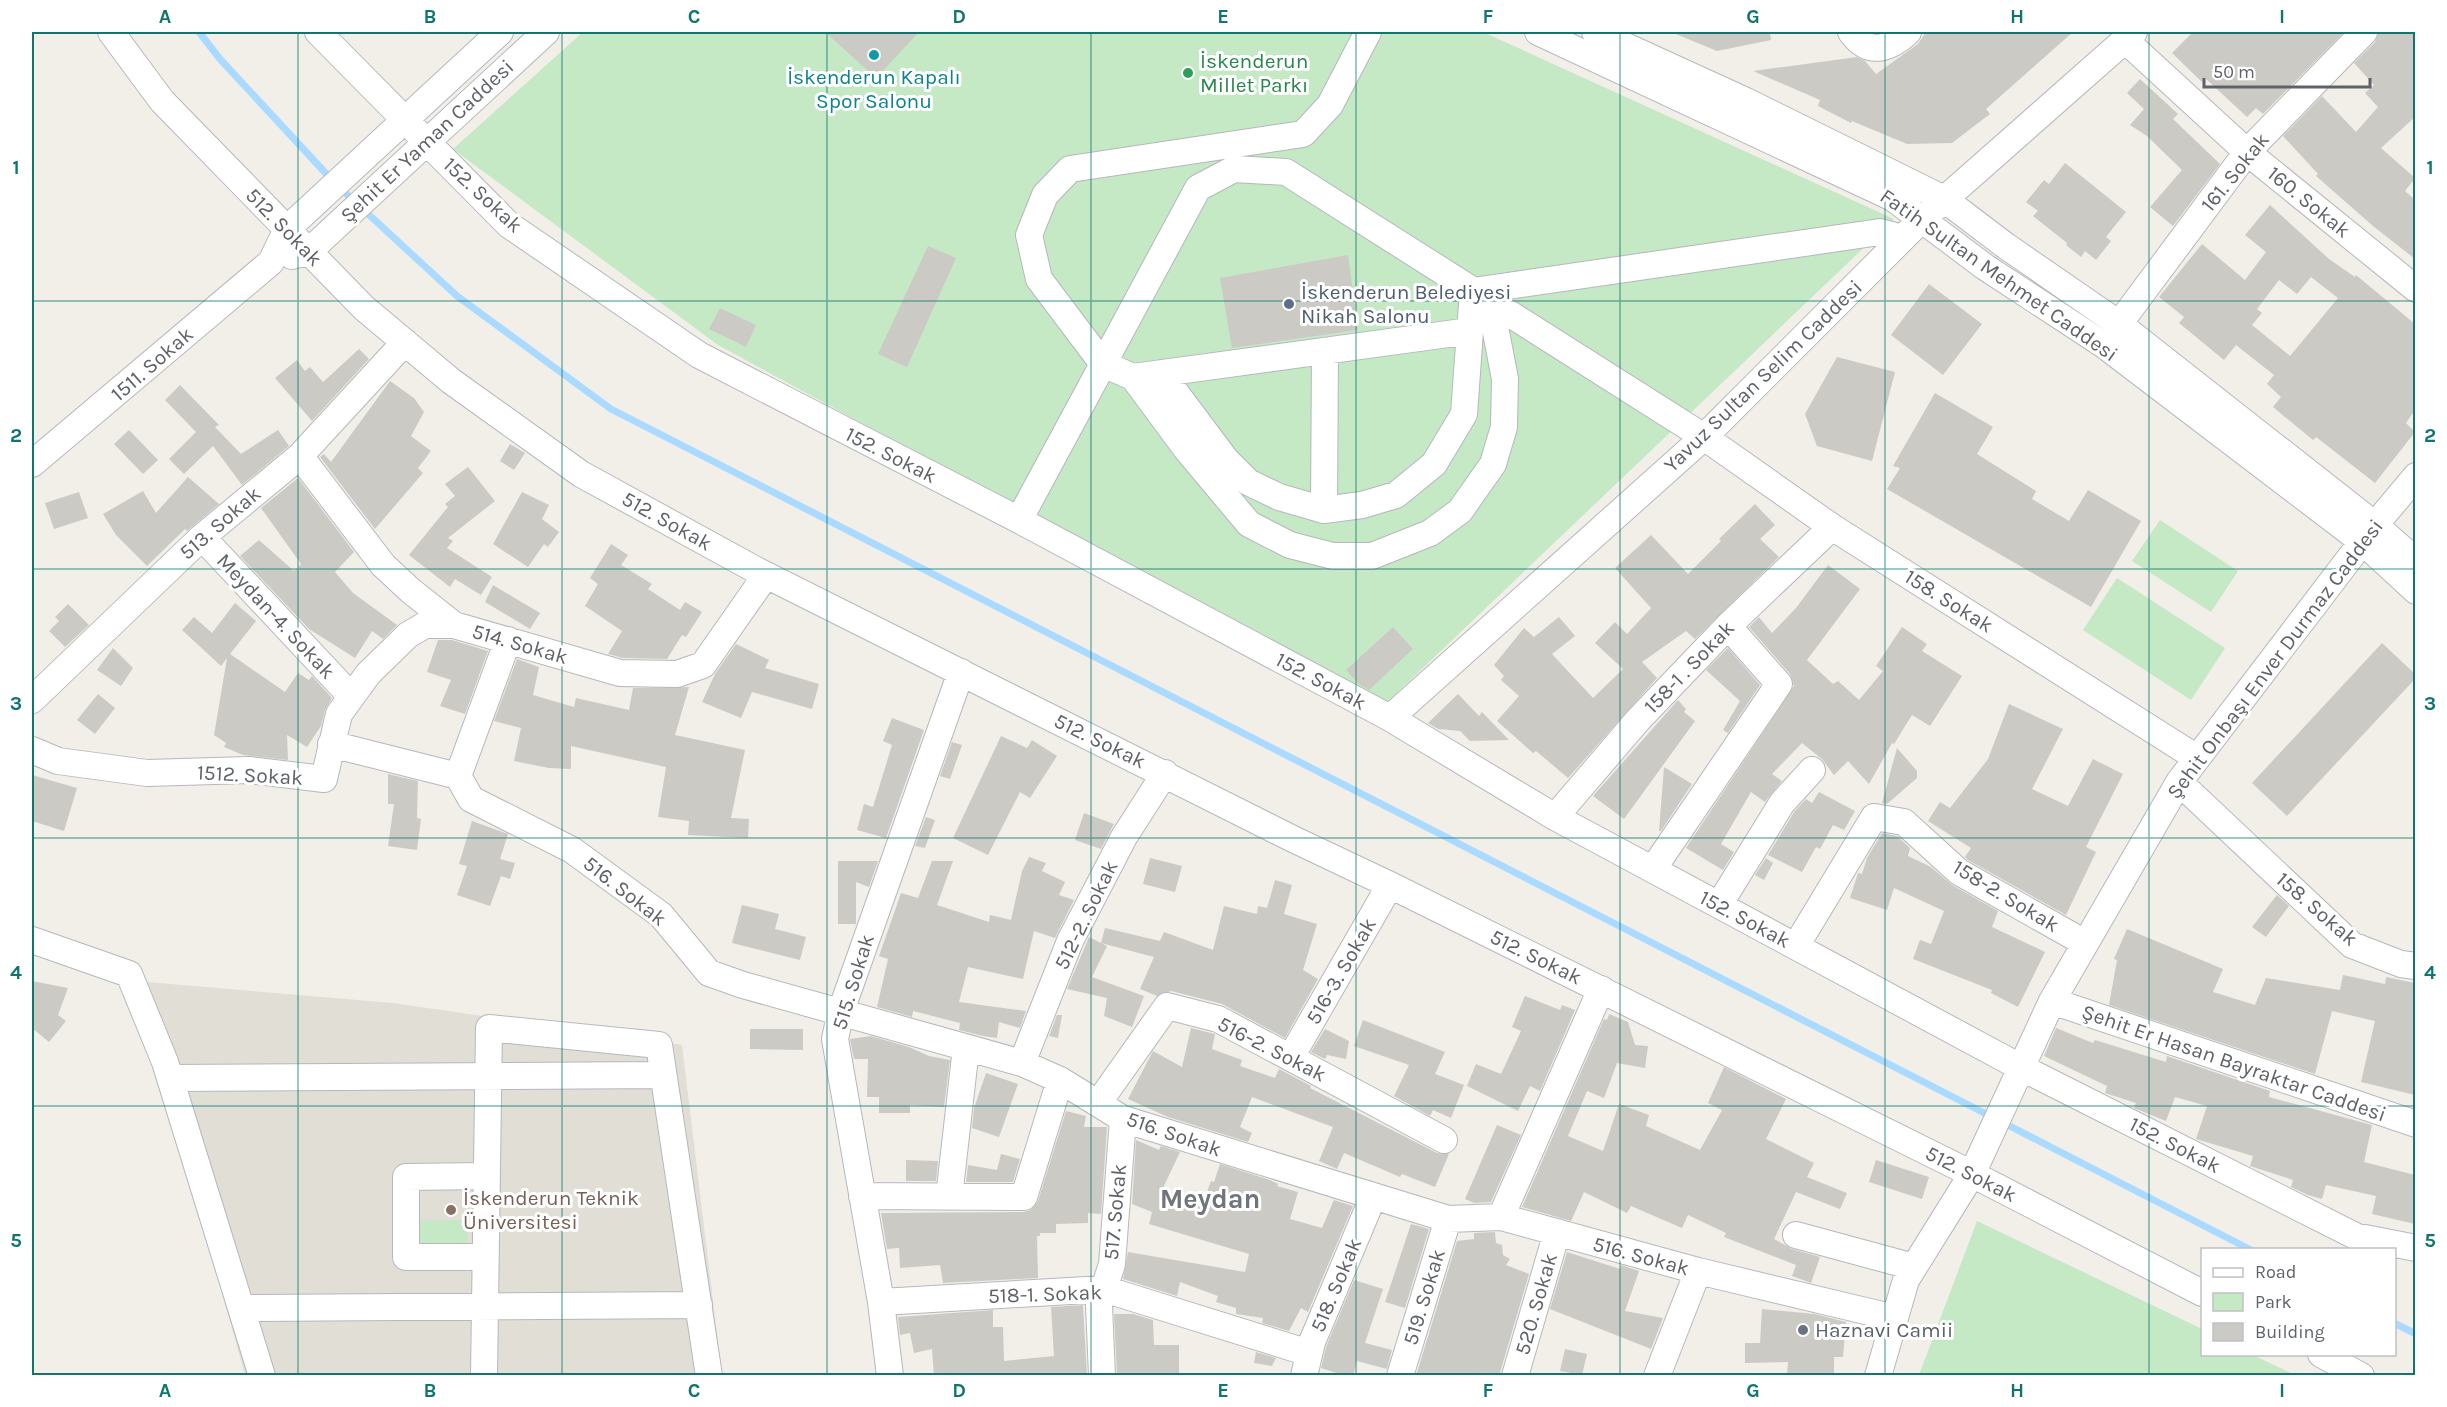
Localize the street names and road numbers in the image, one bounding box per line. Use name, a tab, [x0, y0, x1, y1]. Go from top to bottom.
street label: Şehit Er Yaman Caddesi	[336, 55, 518, 227]
street label: 161. Sokak	[2196, 128, 2274, 216]
street label: 152. Sokak	[439, 152, 528, 238]
street label: 160. Sokak	[2263, 161, 2355, 243]
street label: 512. Sokak	[241, 183, 327, 271]
street label: Fatih Sultan Mehmet Caddesi	[1876, 184, 2122, 366]
street label: Yavuz Sultan Selim Caddesi	[1659, 275, 1867, 477]
street label: 1511. Sokak	[106, 322, 198, 406]
street label: 152. Sokak	[841, 422, 941, 488]
street label: 513. Sokak	[175, 481, 265, 565]
street label: 512. Sokak	[618, 486, 716, 556]
street label: Şehit Onbaşı Enver Durmaz Caddesi	[2162, 514, 2388, 804]
street label: Meydan-4. Sokak	[212, 549, 340, 684]
street label: 158. Sokak	[1900, 564, 1998, 638]
street label: 158-1 . Sokak	[1639, 616, 1739, 718]
street label: 514. Sokak	[469, 619, 571, 669]
street label: 152. Sokak	[1272, 647, 1371, 715]
street label: 512. Sokak	[1050, 708, 1150, 774]
street label: 1512. Sokak	[196, 760, 304, 790]
street label: 516. Sokak	[579, 851, 672, 931]
street label: 158-2. Sokak	[1949, 855, 2063, 937]
street label: 512-2. Sokak	[1049, 856, 1123, 974]
street label: 158. Sokak	[2271, 867, 2363, 951]
street label: 152. Sokak	[1696, 885, 1795, 953]
street label: 516-3. Sokak	[1301, 913, 1381, 1028]
street label: 512. Sokak	[1486, 924, 1586, 990]
street label: 515. Sokak	[827, 931, 879, 1033]
street label: Şehit Er Hasan Bayraktar Caddesi	[2079, 1000, 2389, 1126]
street label: 516-2. Sokak	[1214, 1011, 1330, 1087]
street label: 516. Sokak	[1123, 1107, 1225, 1162]
street label: 152. Sokak	[2125, 1112, 2225, 1178]
street label: 512. Sokak	[1921, 1141, 2021, 1207]
street label: 517. Sokak	[1099, 1163, 1131, 1261]
street label: 516. Sokak	[1590, 1232, 1692, 1280]
street label: 518. Sokak	[1305, 1234, 1367, 1336]
street label: 519. Sokak	[1398, 1246, 1450, 1348]
street label: 520. Sokak	[1510, 1250, 1562, 1358]
street label: 518-1. Sokak	[988, 1280, 1103, 1308]

